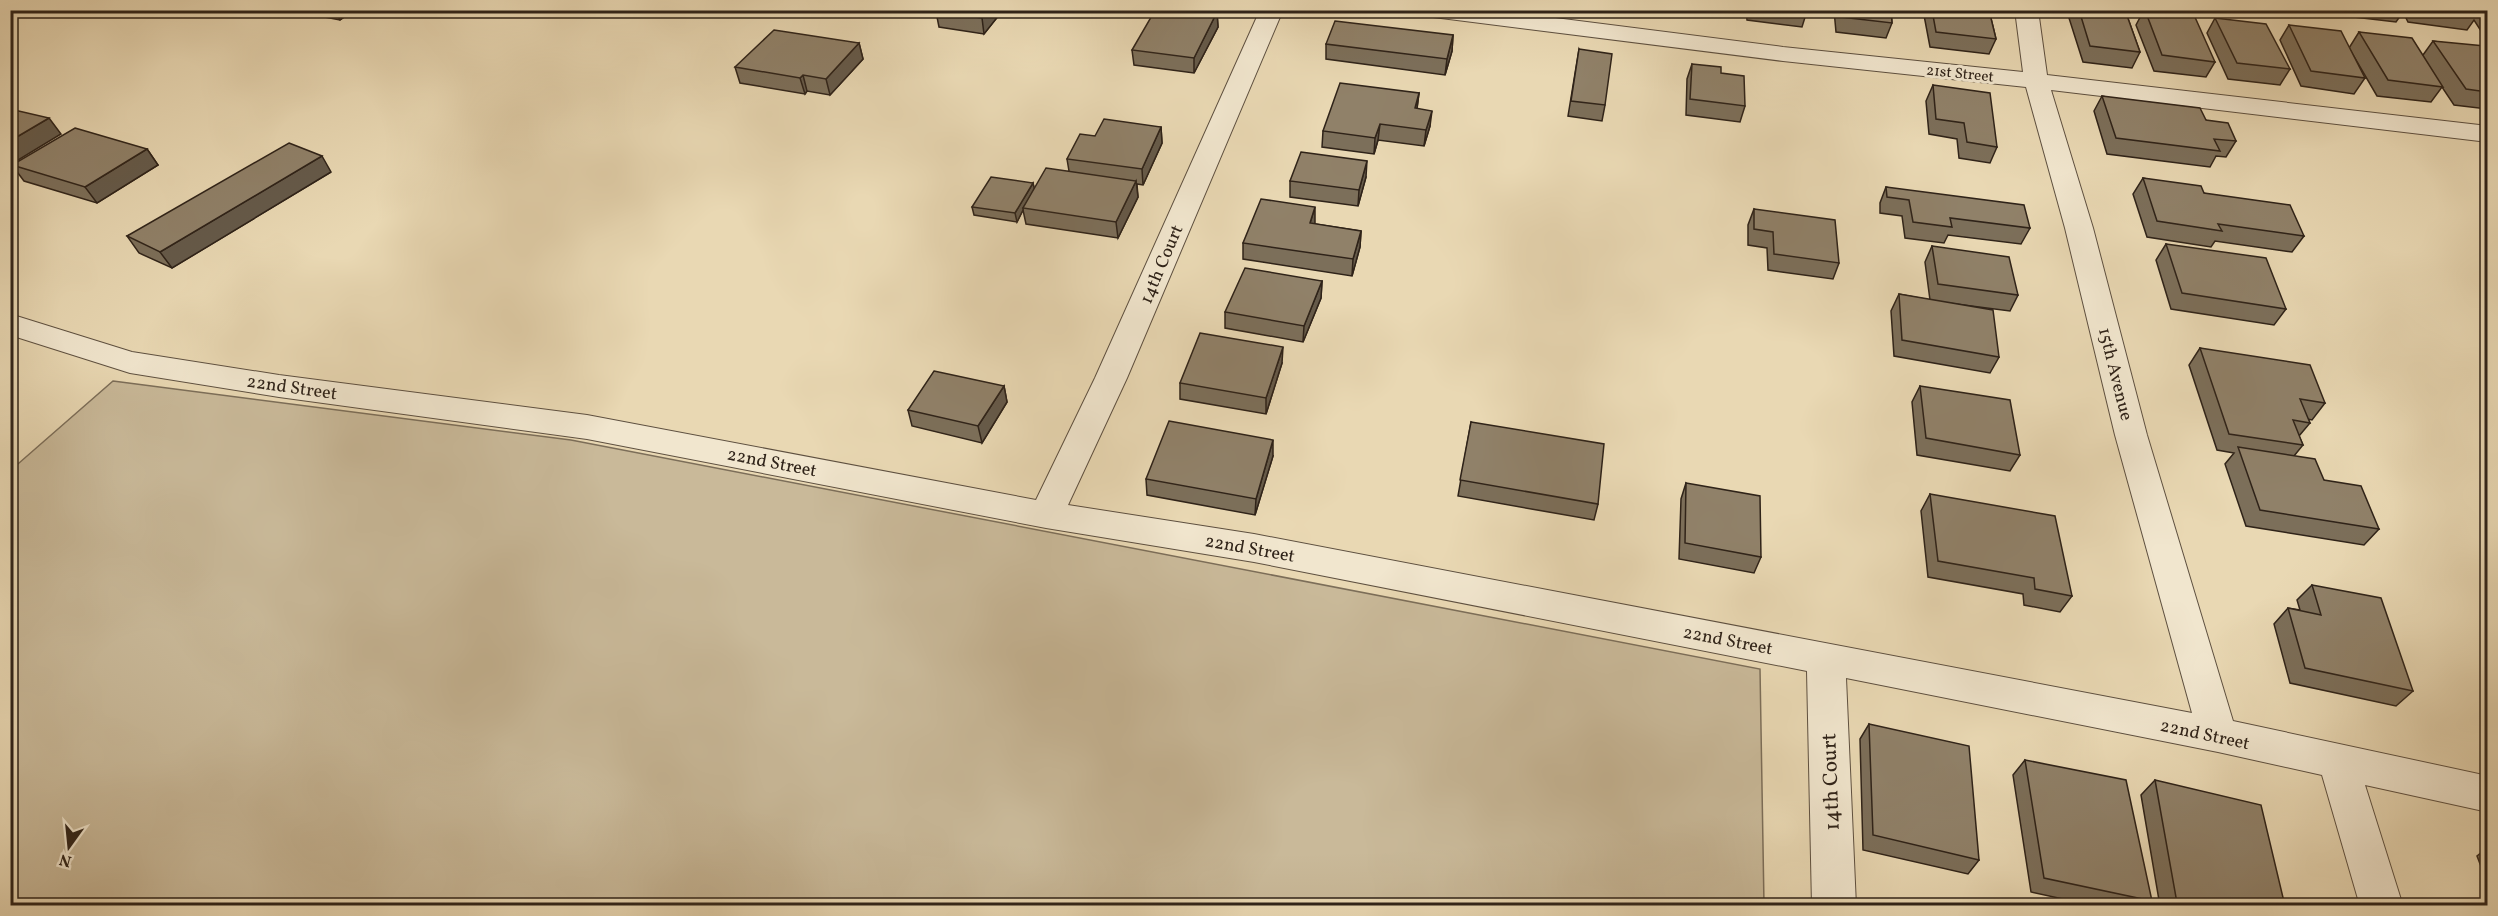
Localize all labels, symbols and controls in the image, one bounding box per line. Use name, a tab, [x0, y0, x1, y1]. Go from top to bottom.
street label: 21st Street	[1925, 61, 1995, 88]
street label: 14th Court	[1135, 221, 1190, 308]
street label: 15th Avenue	[2091, 325, 2138, 424]
street label: 22nd Street	[245, 370, 339, 407]
street label: 22nd Street	[725, 443, 819, 484]
street label: 22nd Street	[1203, 529, 1297, 570]
street label: 22nd Street	[1681, 621, 1775, 662]
street label: 22nd Street	[2158, 714, 2252, 757]
street label: 14th Court	[1815, 733, 1848, 831]
north arrow	[39, 817, 99, 877]
text: N	[57, 847, 74, 872]

